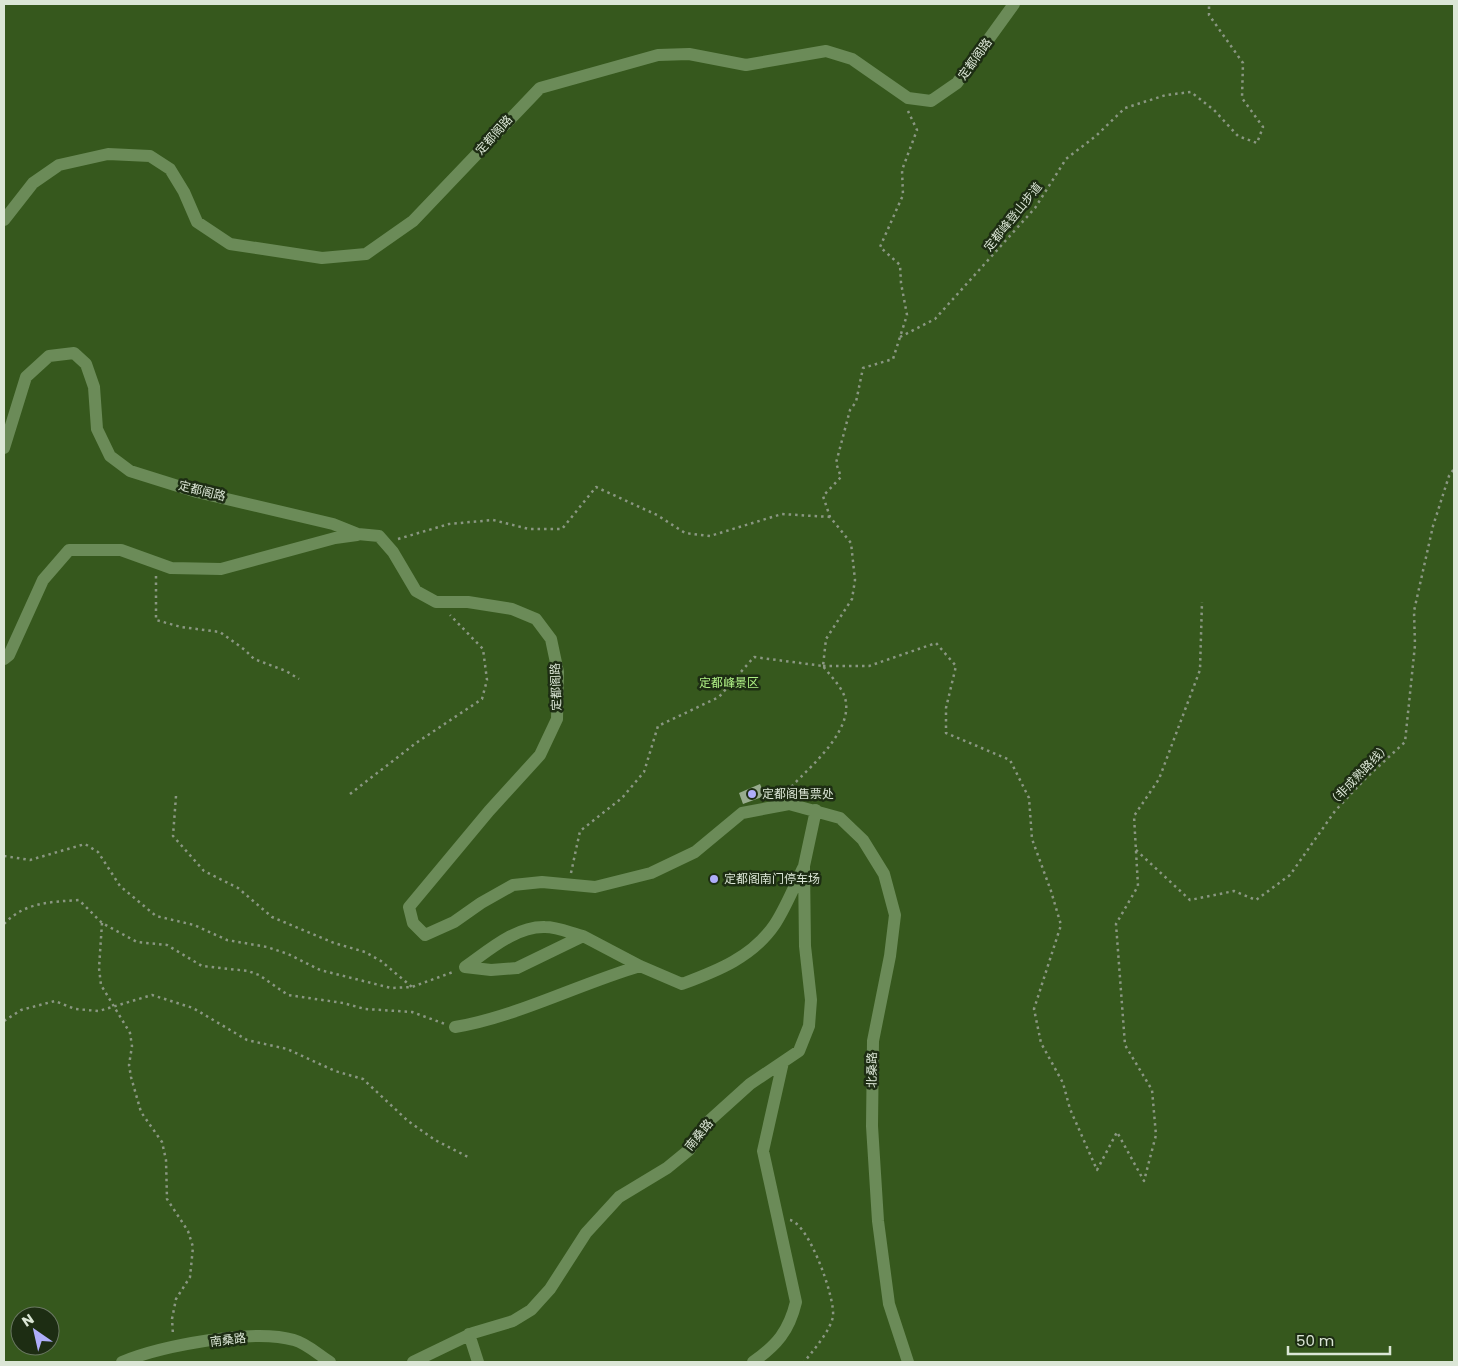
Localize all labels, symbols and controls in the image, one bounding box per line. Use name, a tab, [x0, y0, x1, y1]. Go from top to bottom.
street label: 定都阁路	[954, 34, 996, 83]
street label: 定都阁路	[471, 111, 516, 158]
street label: 定都峰登山步道	[980, 179, 1046, 255]
street label: 定都阁路	[177, 476, 227, 505]
street label: 定都阁路	[546, 663, 565, 711]
park label: 定都峰景区	[699, 674, 759, 691]
street label: （非成熟路线）	[1323, 739, 1394, 811]
place label: 定都阁售票处	[762, 785, 834, 802]
marker: 定都阁售票处	[746, 788, 758, 800]
place label: 定都阁南门停车场	[724, 870, 820, 887]
marker: 定都阁南门停车场	[708, 873, 720, 885]
street label: 北桑路	[863, 1052, 880, 1088]
street label: 南桑路	[681, 1115, 717, 1154]
north arrow	[10, 1306, 60, 1356]
text: N	[18, 1309, 38, 1331]
scale bar	[1288, 1324, 1390, 1356]
street label: 南桑路	[209, 1329, 247, 1350]
text: 50 m	[1296, 1330, 1334, 1351]

